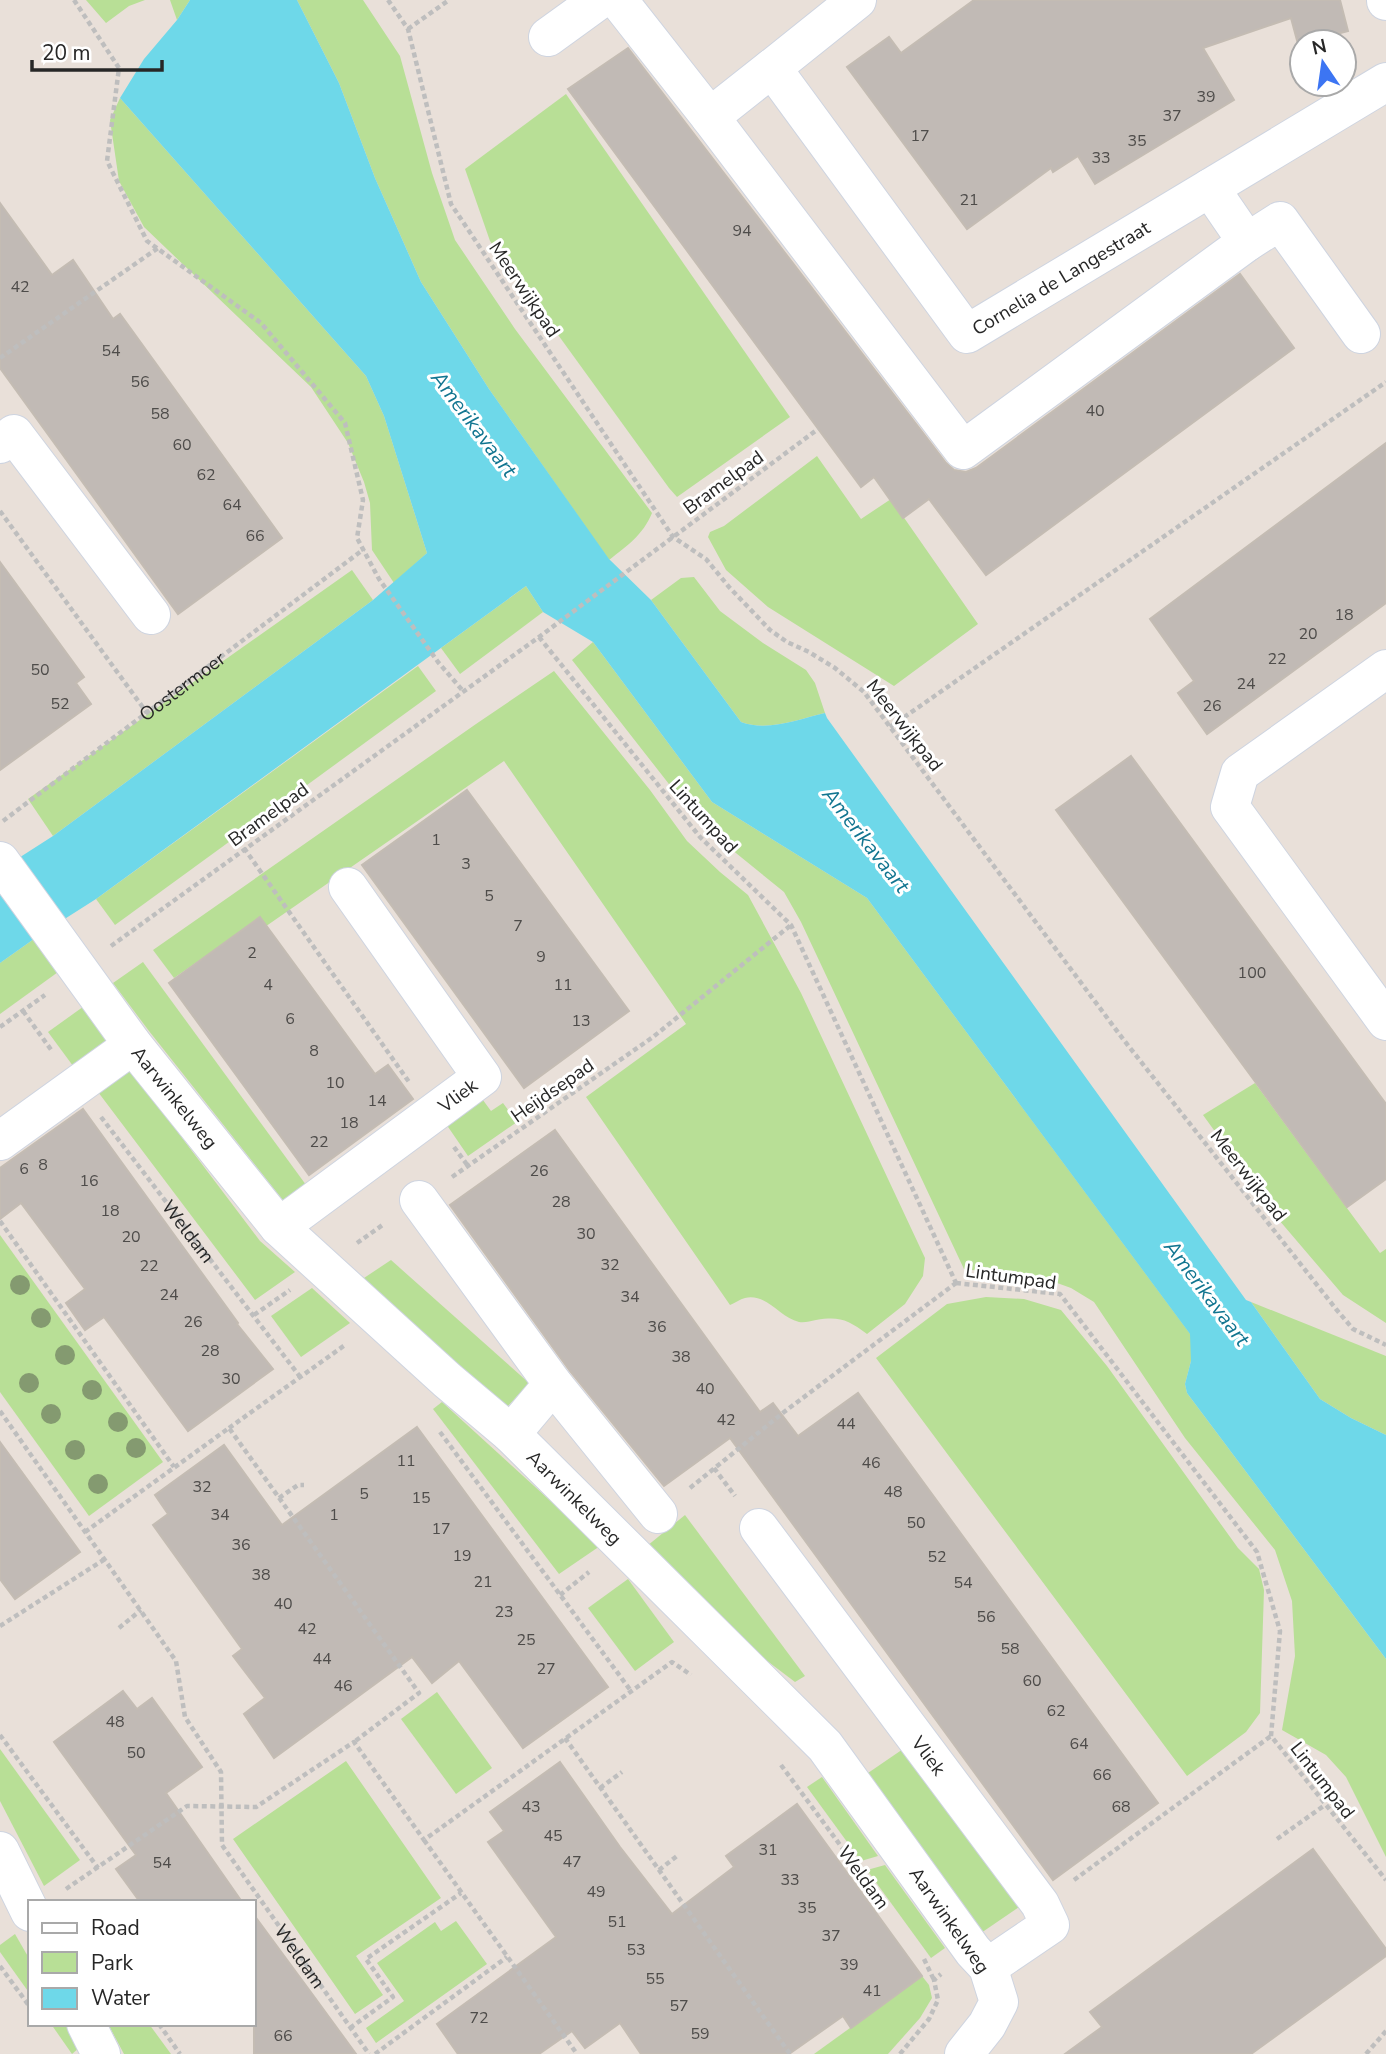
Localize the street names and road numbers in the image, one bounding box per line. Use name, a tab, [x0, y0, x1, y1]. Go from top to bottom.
street label: Cornelia de Langestraat	[967, 215, 1155, 342]
street label: Meerwijkpad	[483, 237, 566, 343]
street label: Bramelpad	[678, 445, 769, 521]
street label: Oostermoer	[134, 646, 231, 728]
street label: Meerwijkpad	[860, 674, 948, 777]
street label: Lintumpad	[663, 774, 743, 859]
street label: Bramelpad	[223, 777, 314, 853]
street label: Aarwinkelweg	[125, 1041, 223, 1155]
street label: Heijdsepad	[506, 1053, 599, 1129]
street label: Vliek	[432, 1072, 483, 1120]
street label: Meerwijkpad	[1204, 1124, 1292, 1227]
street label: Weldam	[155, 1195, 220, 1269]
street label: Lintumpad	[964, 1258, 1058, 1296]
street label: Aarwinkelweg	[521, 1445, 627, 1551]
street label: Vliek	[904, 1730, 952, 1781]
street label: Lintumpad	[1284, 1737, 1361, 1825]
street label: Weldam	[831, 1840, 895, 1915]
street label: Aarwinkelweg	[903, 1862, 995, 1979]
street label: Weldam	[268, 1919, 331, 1994]

